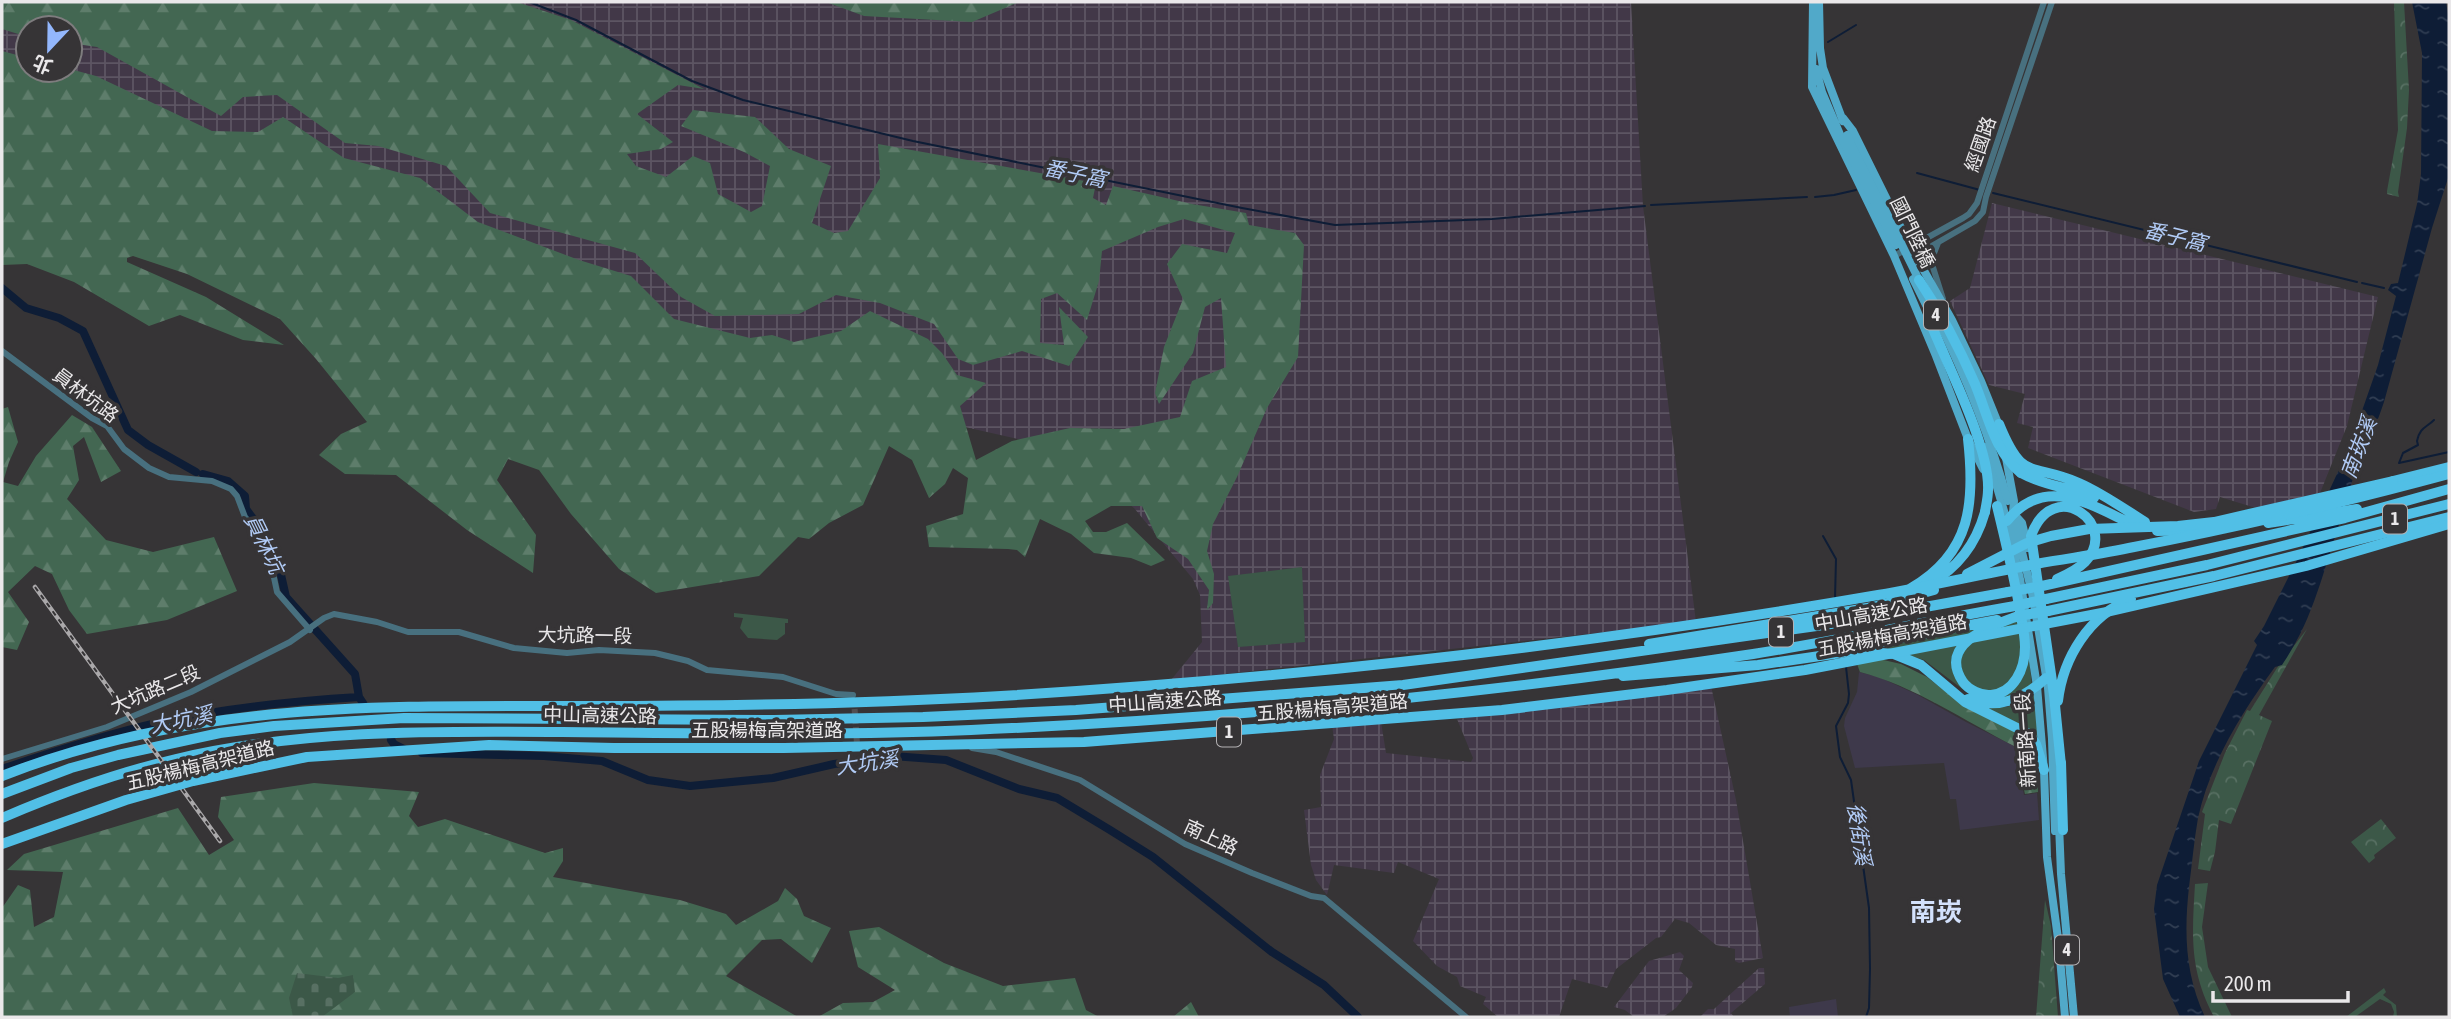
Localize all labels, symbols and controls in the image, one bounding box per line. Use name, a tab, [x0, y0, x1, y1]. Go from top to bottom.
north arrow	[14, 14, 84, 84]
text: 北	[30, 51, 56, 79]
street label: 經國路	[1960, 113, 2000, 175]
water label: 番子窩	[1042, 155, 1111, 192]
street label: 國門陸橋	[1886, 193, 1940, 271]
water label: 番子窩	[2142, 217, 2212, 256]
road number: 4	[1924, 300, 1948, 330]
street label: 員林坑路	[49, 363, 123, 427]
water label: 南崁溪	[2336, 411, 2382, 481]
road number: 1	[2383, 504, 2407, 534]
water label: 員林坑	[240, 510, 291, 580]
street label: 中山高速公路	[1813, 593, 1929, 635]
street label: 五股楊梅高架道路	[1815, 610, 1969, 660]
road number: 1	[1769, 618, 1793, 646]
street label: 大坑路一段	[537, 623, 633, 647]
street label: 大坑路二段	[107, 660, 203, 718]
street label: 中山高速公路	[1107, 686, 1223, 716]
street label: 五股楊梅高架道路	[1255, 689, 1409, 725]
street label: 新南路一段	[2011, 692, 2039, 788]
water label: 大坑溪	[148, 701, 217, 737]
street label: 中山高速公路	[543, 703, 657, 727]
road number: 1	[1217, 718, 1241, 746]
street label: 五股楊梅高架道路	[691, 719, 843, 741]
street label: 五股楊梅高架道路	[124, 736, 276, 794]
water label: 大坑溪	[834, 745, 903, 778]
water label: 後街溪	[1844, 801, 1877, 870]
street label: 南上路	[1181, 815, 1241, 859]
district label: 南崁	[1910, 897, 1962, 927]
road number: 4	[2055, 936, 2079, 965]
scale bar	[2213, 960, 2348, 1004]
text: 200 m	[2224, 971, 2272, 995]

